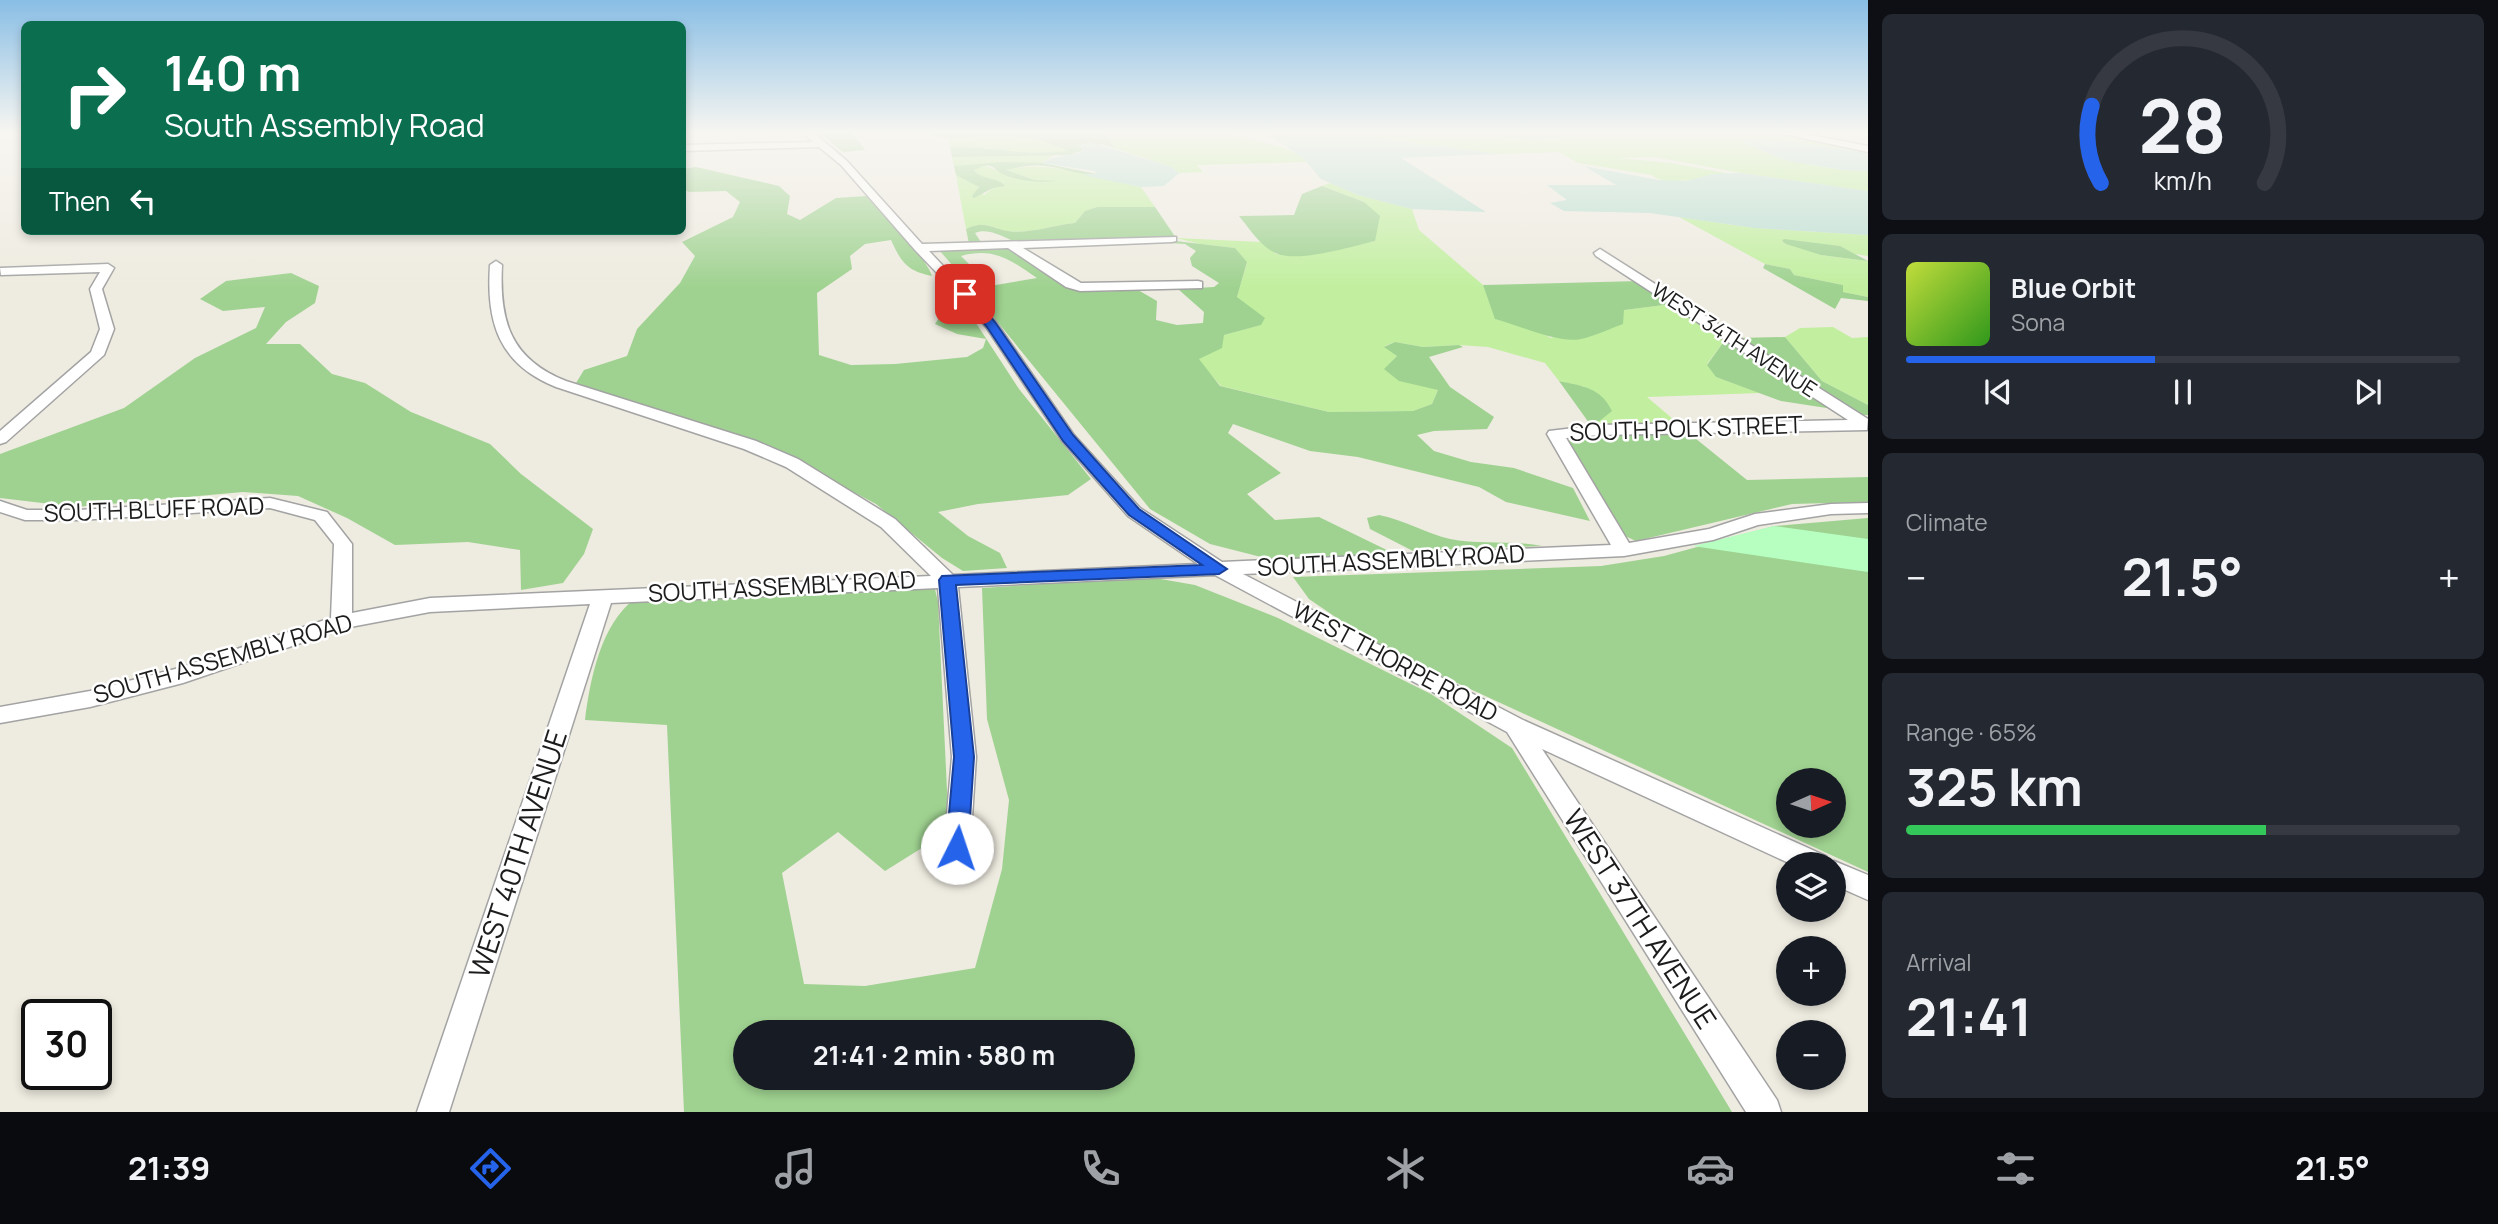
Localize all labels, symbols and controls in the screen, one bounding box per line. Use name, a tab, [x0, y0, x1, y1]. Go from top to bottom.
text: 140 m	[164, 39, 301, 106]
icon: right	[49, 49, 140, 140]
text: 28	[2139, 75, 2227, 175]
text: South Assembly Road	[164, 103, 485, 147]
text: km/h	[2154, 163, 2212, 198]
icon: left	[124, 182, 162, 220]
text: Then	[49, 183, 110, 219]
pin	[935, 264, 995, 324]
text: Blue Orbit	[2011, 270, 2136, 306]
icon: arrive	[946, 275, 984, 313]
street label: WEST 34TH AVENUE	[1647, 275, 1822, 403]
text: Sona	[2011, 306, 2065, 338]
icon: previous	[1979, 373, 2017, 411]
icon: pause	[2164, 373, 2202, 411]
icon: next	[2349, 373, 2387, 411]
street label: SOUTH POLK STREET	[1569, 407, 1804, 448]
street label: SOUTH BLUFF ROAD	[43, 488, 265, 529]
text: Climate	[1906, 506, 1988, 538]
street label: SOUTH ASSEMBLY ROAD	[1256, 536, 1526, 583]
text: 21.5°	[2122, 541, 2243, 612]
text: −	[1906, 551, 1927, 603]
text: +	[2438, 551, 2460, 603]
street label: SOUTH ASSEMBLY ROAD	[647, 562, 917, 609]
street label: WEST THORPE ROAD	[1287, 593, 1504, 729]
street label: SOUTH ASSEMBLY ROAD	[89, 605, 356, 710]
text: Range · 65%	[1906, 716, 2037, 748]
street label: WEST 40TH AVENUE	[459, 725, 575, 983]
text: 325 km	[1906, 751, 2083, 822]
north arrow	[1776, 768, 1846, 838]
map controls	[1776, 768, 1846, 1090]
street label: WEST 37TH AVENUE	[1556, 801, 1726, 1036]
position arrow	[920, 811, 994, 885]
button: layers	[1776, 852, 1846, 922]
button: +	[1776, 936, 1846, 1006]
text: Arrival	[1906, 946, 1972, 978]
text: 21:41	[1906, 981, 2032, 1052]
speed limit sign: 30	[21, 999, 112, 1090]
button: −	[1776, 1020, 1846, 1090]
text: 21:41 · 2 min · 580 m	[813, 1037, 1055, 1073]
icon: directions	[466, 1144, 515, 1193]
icon: music	[771, 1144, 820, 1193]
icon: phone	[1076, 1144, 1125, 1193]
icon: climate	[1381, 1144, 1430, 1193]
icon: car	[1686, 1144, 1735, 1193]
icon: filters	[1991, 1144, 2040, 1193]
text: 21:39	[128, 1146, 210, 1190]
text: 21.5°	[2295, 1146, 2370, 1190]

